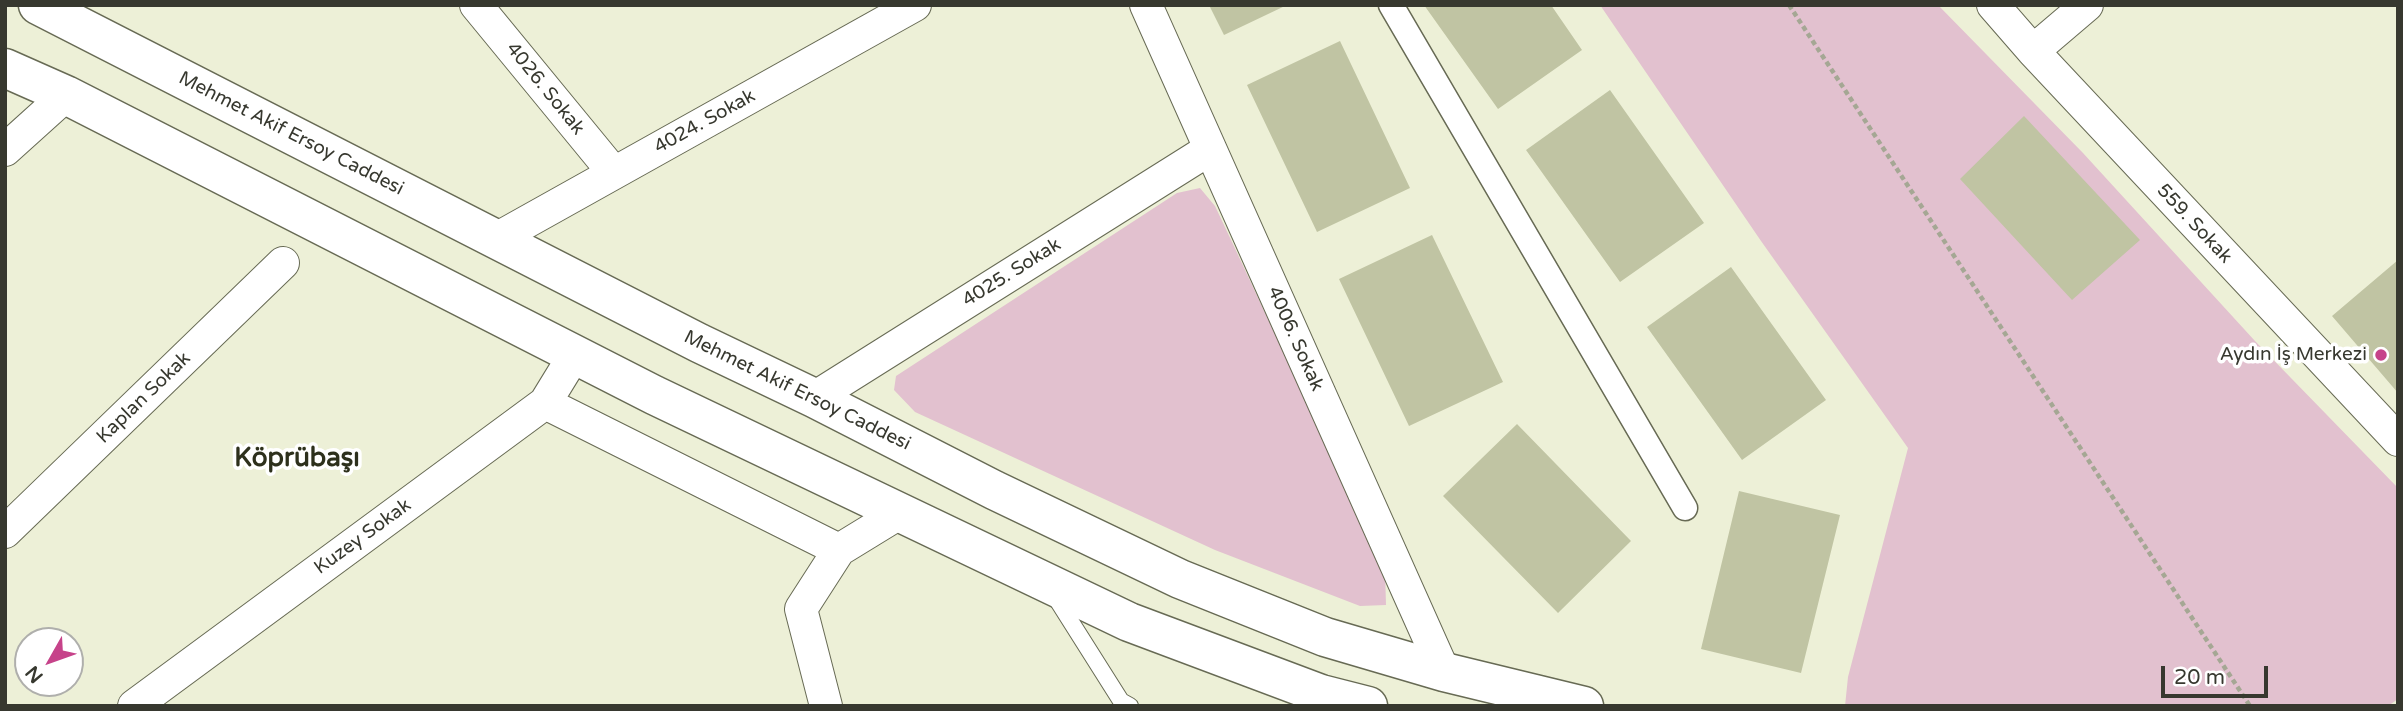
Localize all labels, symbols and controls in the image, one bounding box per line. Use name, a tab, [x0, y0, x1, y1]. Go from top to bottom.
street label: 4026. Sokak	[501, 38, 589, 140]
street label: Mehmet Akif Ersoy Caddesi	[175, 67, 407, 201]
street label: 4024. Sokak	[650, 85, 760, 159]
street label: 559. Sokak	[2152, 180, 2236, 268]
street label: 4025. Sokak	[959, 234, 1065, 312]
street label: 4006. Sokak	[1262, 283, 1328, 395]
street label: Mehmet Akif Ersoy Caddesi	[680, 326, 914, 456]
place label: Aydın İş Merkezi	[2220, 344, 2367, 366]
marker: Aydın İş Merkezi	[2373, 347, 2389, 363]
street label: Kaplan Sokak	[92, 348, 196, 448]
district label: Köprübaşı	[234, 443, 360, 475]
street label: Kuzey Sokak	[310, 494, 416, 580]
north arrow	[14, 627, 84, 697]
scale bar	[2165, 652, 2272, 696]
text: N	[21, 661, 48, 687]
text: 20 m	[2174, 665, 2225, 690]

